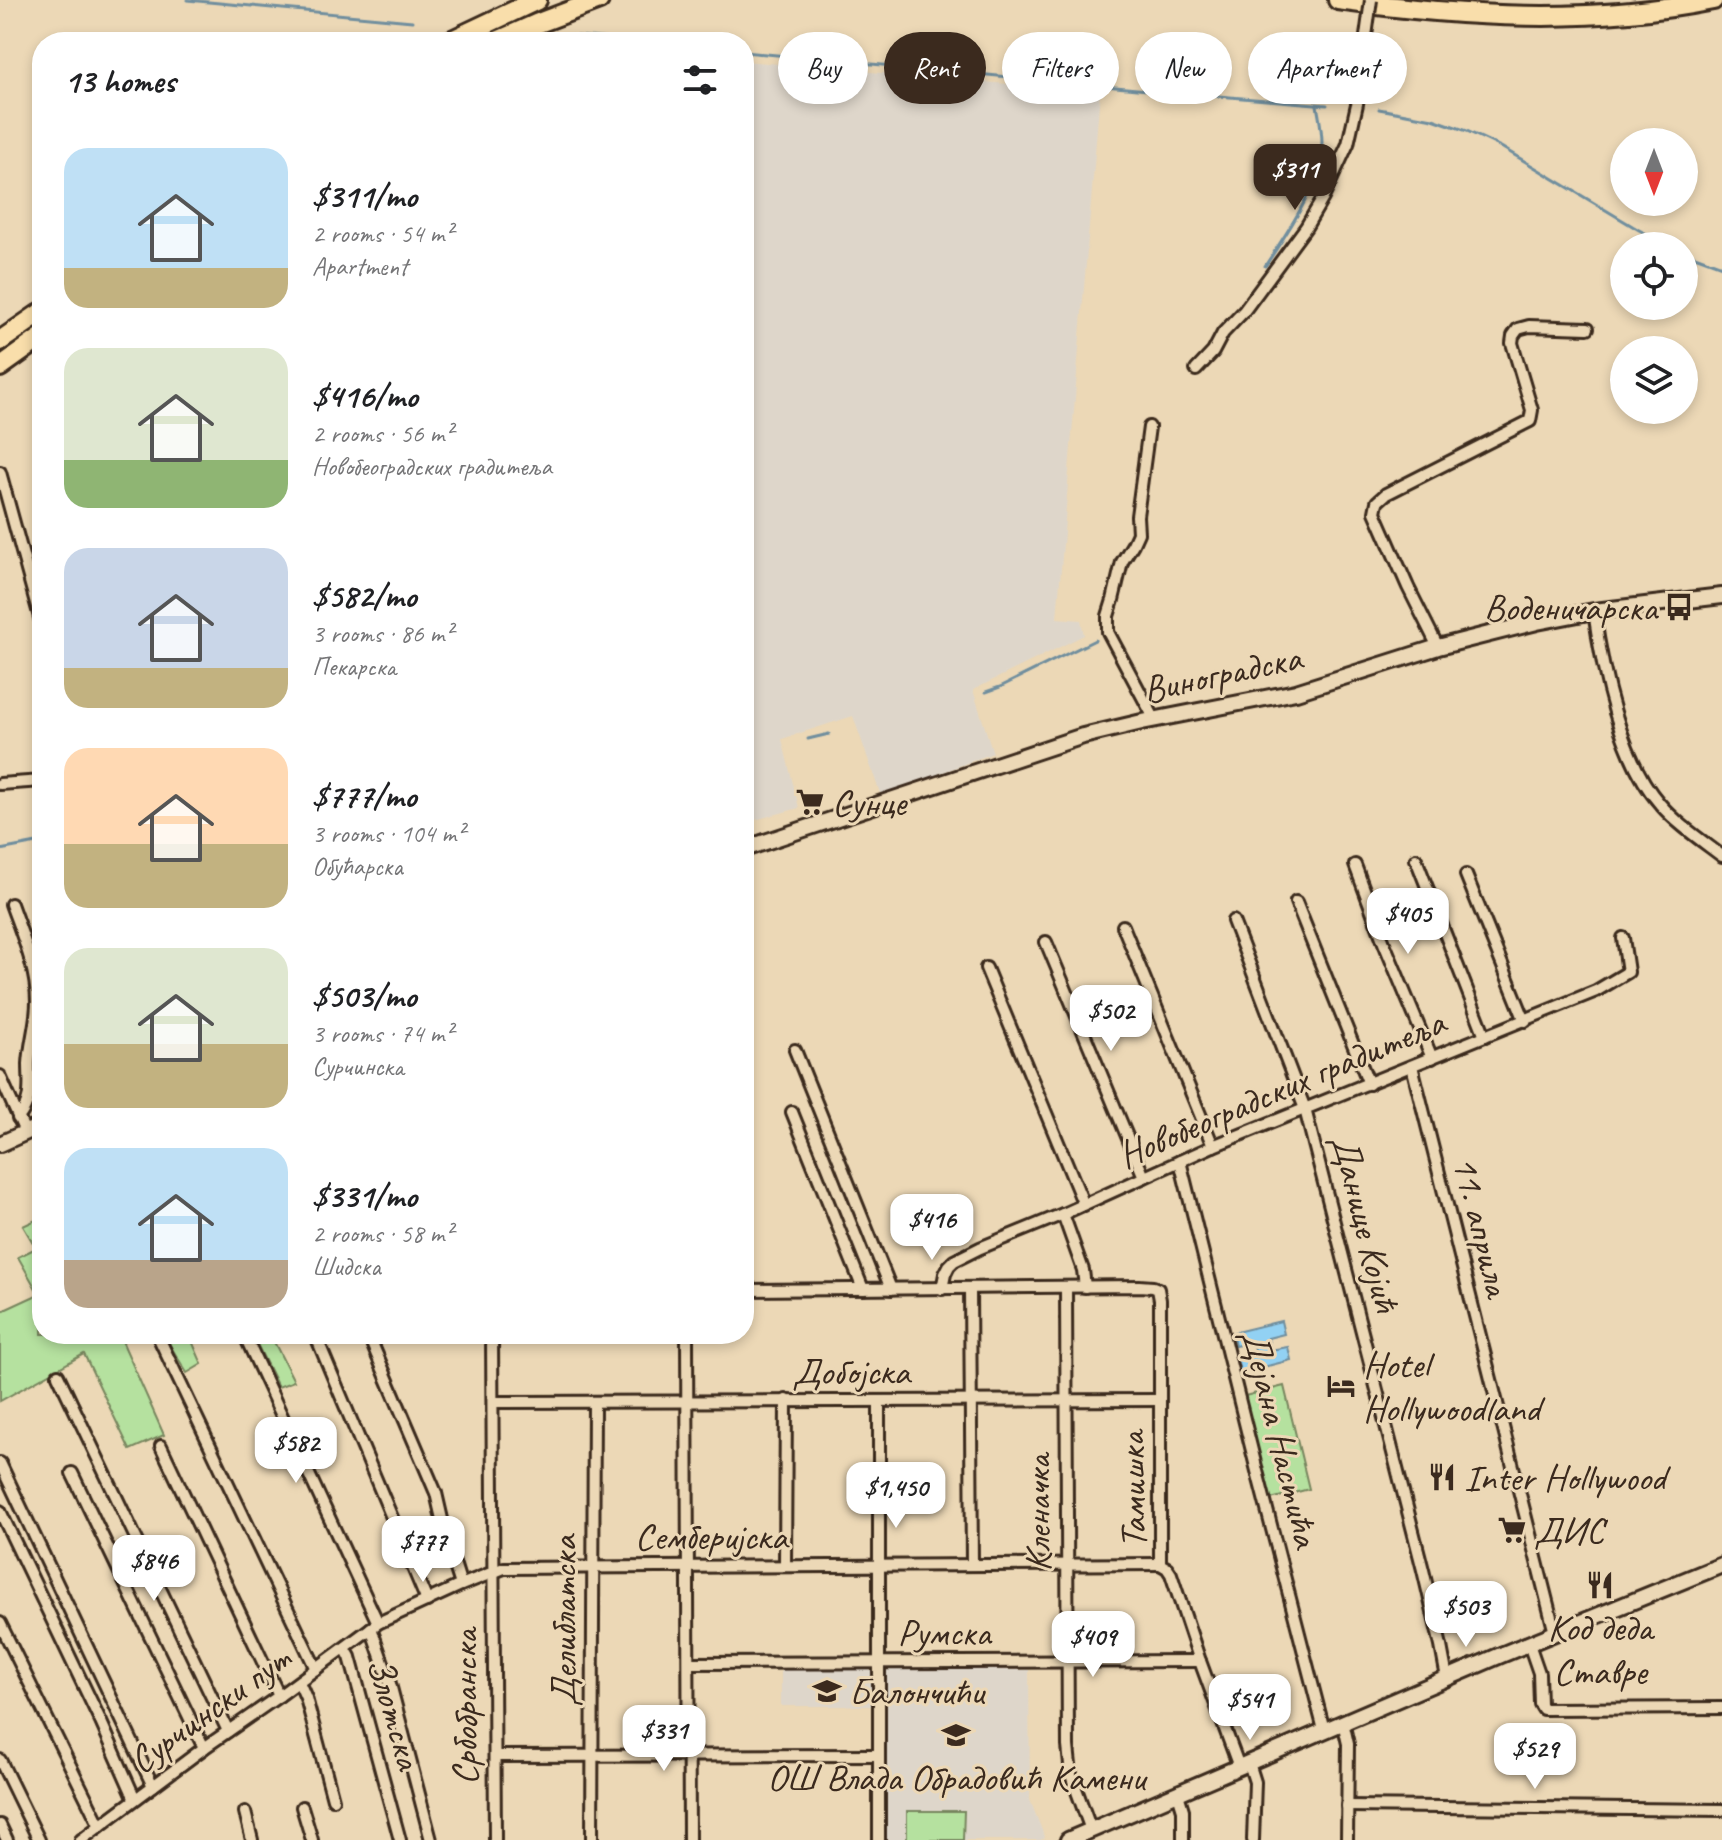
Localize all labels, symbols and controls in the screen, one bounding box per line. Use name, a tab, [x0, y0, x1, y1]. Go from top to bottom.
chip: Buy	[778, 32, 868, 104]
chip: Rent	[884, 32, 986, 104]
chip: Filters	[1002, 32, 1119, 104]
chip: New	[1135, 32, 1232, 104]
chip: Apartment	[1248, 32, 1407, 104]
icon: filters	[678, 58, 722, 102]
text: 13 homes	[64, 59, 175, 102]
north arrow	[1610, 128, 1698, 216]
map controls	[1610, 128, 1698, 424]
pin: $311	[1248, 144, 1342, 212]
text: $311	[1272, 153, 1318, 186]
text: $311/mo	[312, 174, 417, 217]
icon: home	[128, 180, 224, 276]
text: 2 rooms · 54 m²	[312, 217, 453, 250]
button: locate	[1610, 232, 1698, 320]
text: Apartment	[312, 250, 408, 283]
button: layers	[1610, 336, 1698, 424]
text: $416/mo	[312, 374, 417, 417]
icon: home	[128, 380, 224, 476]
text: 2 rooms · 56 m²	[312, 417, 453, 450]
text: Новобеоградских градитеља	[312, 450, 552, 483]
text: $582/mo	[312, 574, 416, 617]
icon: home	[128, 580, 224, 676]
place label: Воденичарска	[1484, 584, 1660, 631]
bus stop icon: Воденичарска	[1664, 592, 1694, 622]
text: 3 rooms · 86 m²	[312, 617, 453, 650]
street label: Виноградска	[1139, 633, 1308, 713]
text: Пекарска	[312, 650, 396, 683]
text: $777/mo	[312, 774, 416, 817]
place label: Сунце	[832, 779, 908, 826]
icon: home	[128, 780, 224, 876]
supermarket icon: Сунце	[795, 787, 825, 817]
text: 3 rooms · 104 m²	[312, 817, 464, 850]
text: Обућарска	[312, 850, 403, 883]
pin: $405	[1361, 888, 1455, 956]
text: $405	[1385, 897, 1431, 930]
text: $503/mo	[312, 974, 416, 1017]
icon: home	[128, 980, 224, 1076]
pin: $502	[1064, 985, 1158, 1053]
text: $502	[1088, 994, 1134, 1027]
street label: Новобеоградских градитеља	[1111, 997, 1454, 1179]
text: 3 rooms · 74 m²	[312, 1017, 453, 1050]
text: Сурчинска	[312, 1050, 404, 1083]
street label: Данице Којић	[1321, 1130, 1411, 1318]
street label: 11. априла	[1441, 1151, 1522, 1304]
text: $331/mo	[312, 1174, 417, 1217]
icon: home	[128, 1180, 224, 1276]
pin: $416	[885, 1194, 979, 1262]
text: $416	[908, 1203, 956, 1236]
text: 2 rooms · 58 m²	[312, 1217, 453, 1250]
text: Шидска	[312, 1250, 381, 1283]
street label: Дејана Настића	[1231, 1324, 1331, 1554]
place label: Hotel Hollywoodland	[1363, 1341, 1546, 1432]
street label: Добојска	[792, 1348, 912, 1395]
hotel icon: Hotel Hollywoodland	[1326, 1371, 1356, 1401]
pin: $582	[249, 1417, 343, 1485]
text: $582	[273, 1426, 319, 1459]
street label: Тамишка	[1108, 1428, 1157, 1549]
street label: Кленачка	[1014, 1451, 1061, 1572]
place label: Inter Hollywood	[1464, 1454, 1672, 1501]
pin: $1,450	[831, 1462, 961, 1530]
restaurant icon: Inter Hollywood	[1427, 1462, 1457, 1492]
text: $1,450	[864, 1471, 928, 1504]
place label: ДИС	[1534, 1507, 1608, 1554]
street label: Семберијска	[635, 1513, 790, 1560]
supermarket icon: ДИС	[1497, 1515, 1527, 1545]
pin: $777	[376, 1516, 470, 1584]
text: $777	[400, 1525, 446, 1558]
street label: Делиблатска	[540, 1533, 587, 1707]
pin: $846	[107, 1535, 201, 1603]
text: $846	[130, 1544, 178, 1577]
restaurant icon: Код деда Ставре	[1585, 1570, 1615, 1600]
pin: $503	[1419, 1581, 1513, 1649]
text: $503	[1443, 1590, 1489, 1623]
place label: Код деда Ставре	[1548, 1604, 1656, 1695]
street label: Румска	[897, 1609, 993, 1656]
pin: $409	[1046, 1611, 1140, 1679]
text: $409	[1070, 1620, 1116, 1653]
street label: Србобранска	[441, 1626, 488, 1785]
street label: Сурчински пут	[120, 1634, 301, 1784]
street label: Злотска	[356, 1652, 434, 1777]
place label: Балончићи	[849, 1668, 986, 1715]
pin: $541	[1203, 1674, 1297, 1742]
school or university icon: Балончићи	[812, 1676, 842, 1706]
text: $541	[1227, 1683, 1273, 1716]
pin: $331	[617, 1705, 711, 1773]
text: $331	[641, 1714, 687, 1747]
school or university icon: ОШ Влада Обрадовић Камени	[941, 1720, 971, 1750]
pin: $529	[1488, 1723, 1582, 1791]
text: $529	[1512, 1732, 1558, 1765]
place label: ОШ Влада Обрадовић Камени	[767, 1754, 1148, 1801]

